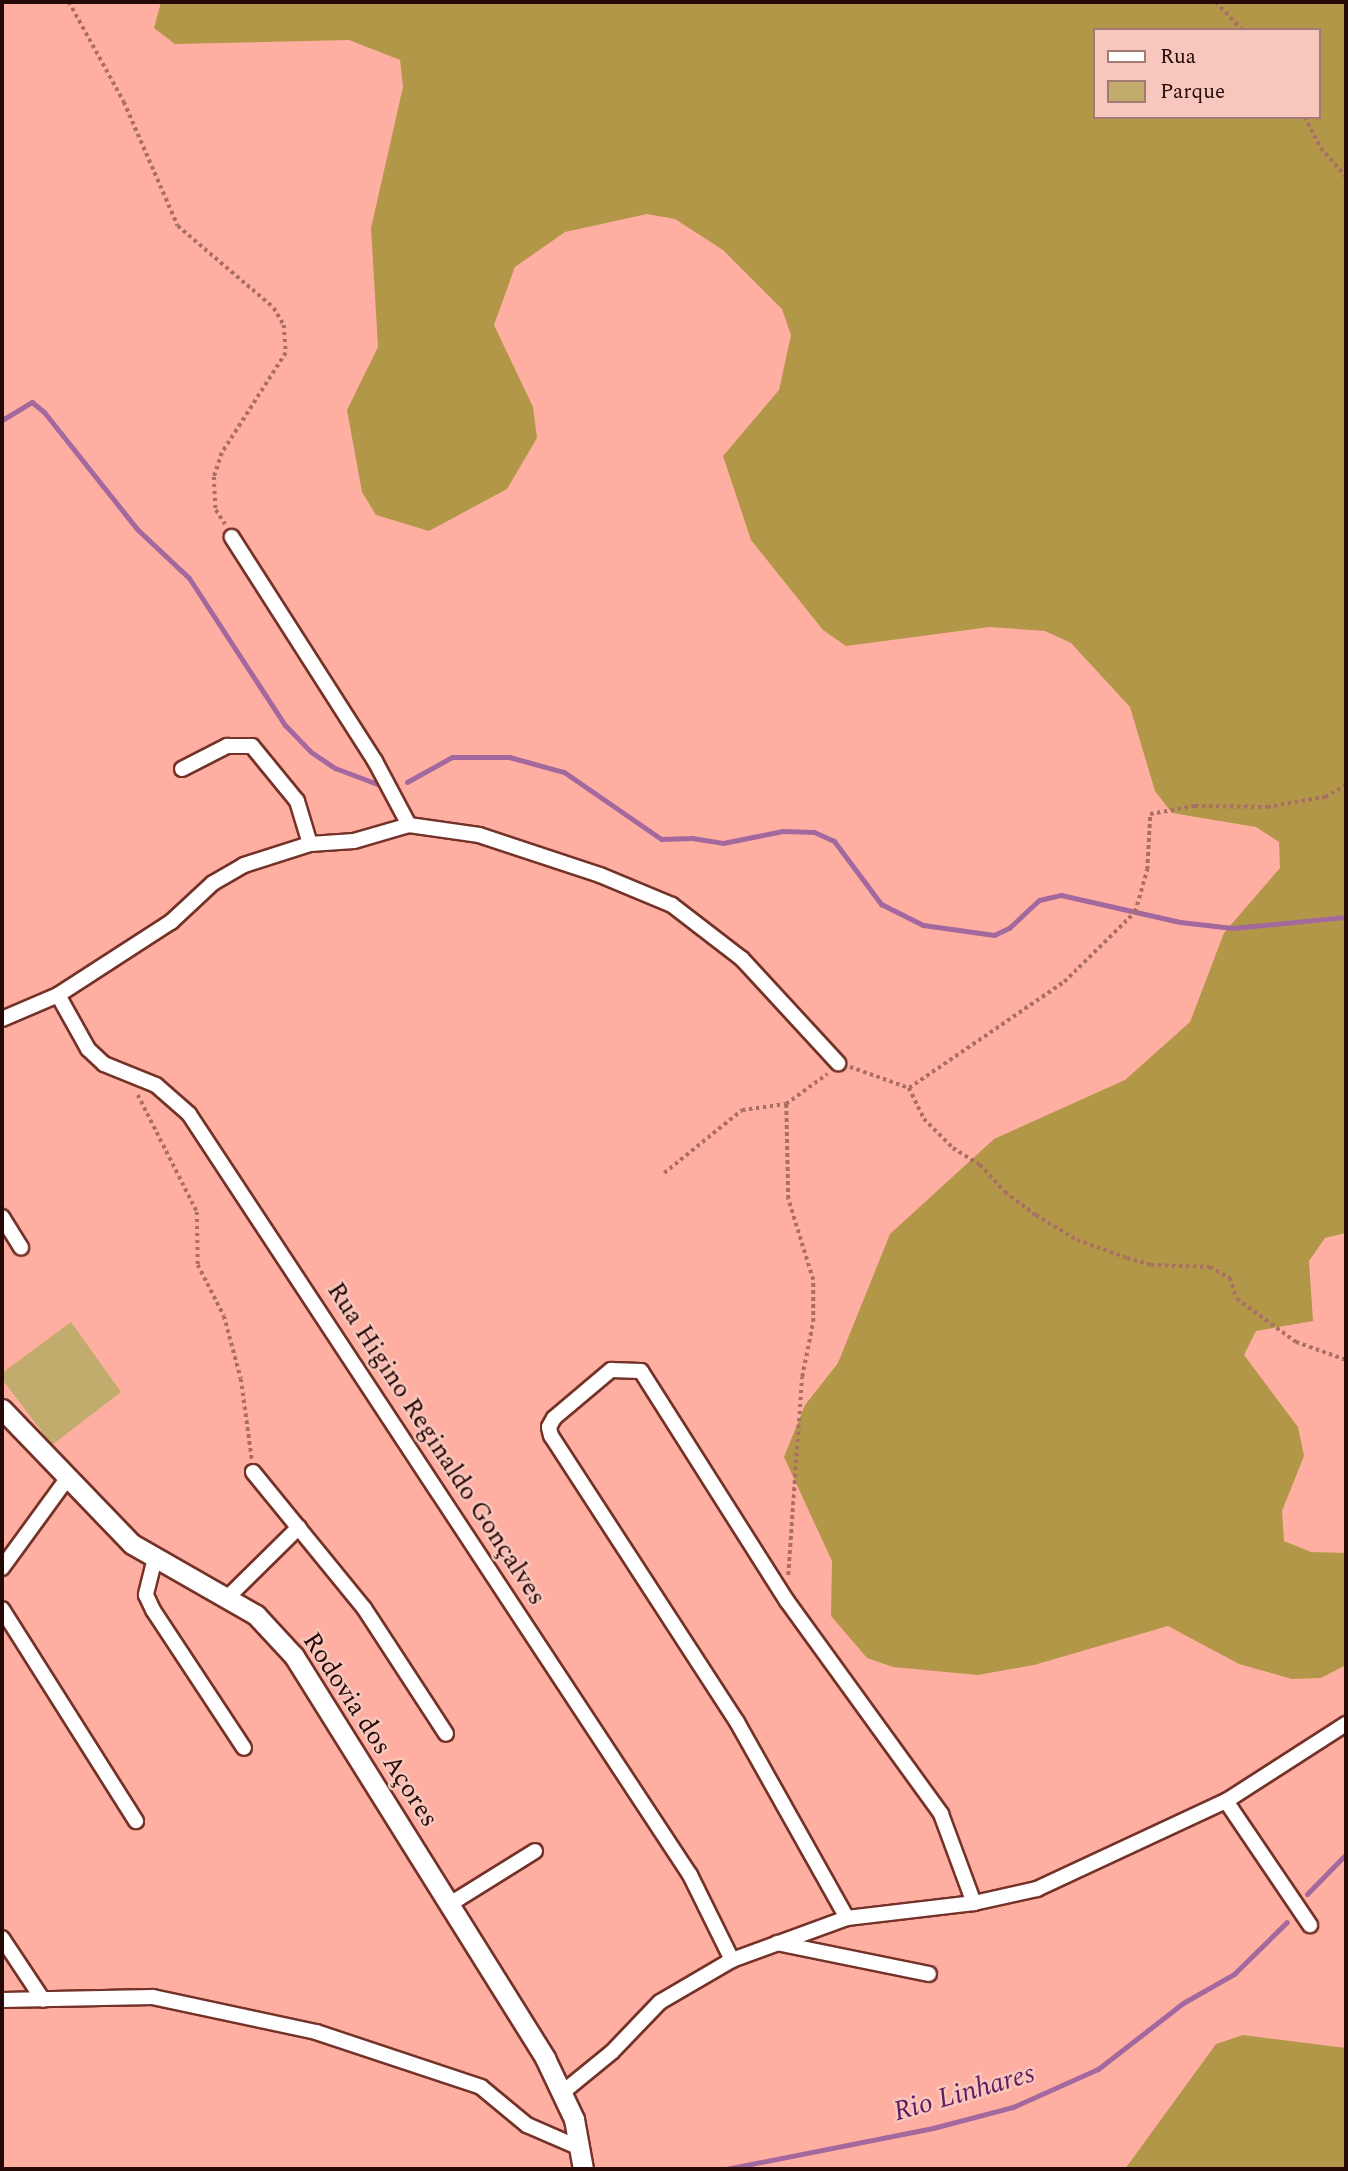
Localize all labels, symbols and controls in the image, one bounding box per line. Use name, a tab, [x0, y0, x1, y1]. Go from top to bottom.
legend	[1092, 28, 1320, 119]
text: Rua	[1160, 41, 1196, 73]
text: Parque	[1160, 76, 1225, 108]
street label: Rua Higino Reginaldo Gonçalves	[320, 1277, 552, 1611]
street label: Rodovia dos Açores	[295, 1627, 445, 1833]
water label: Rio Linhares	[890, 2057, 1038, 2129]

